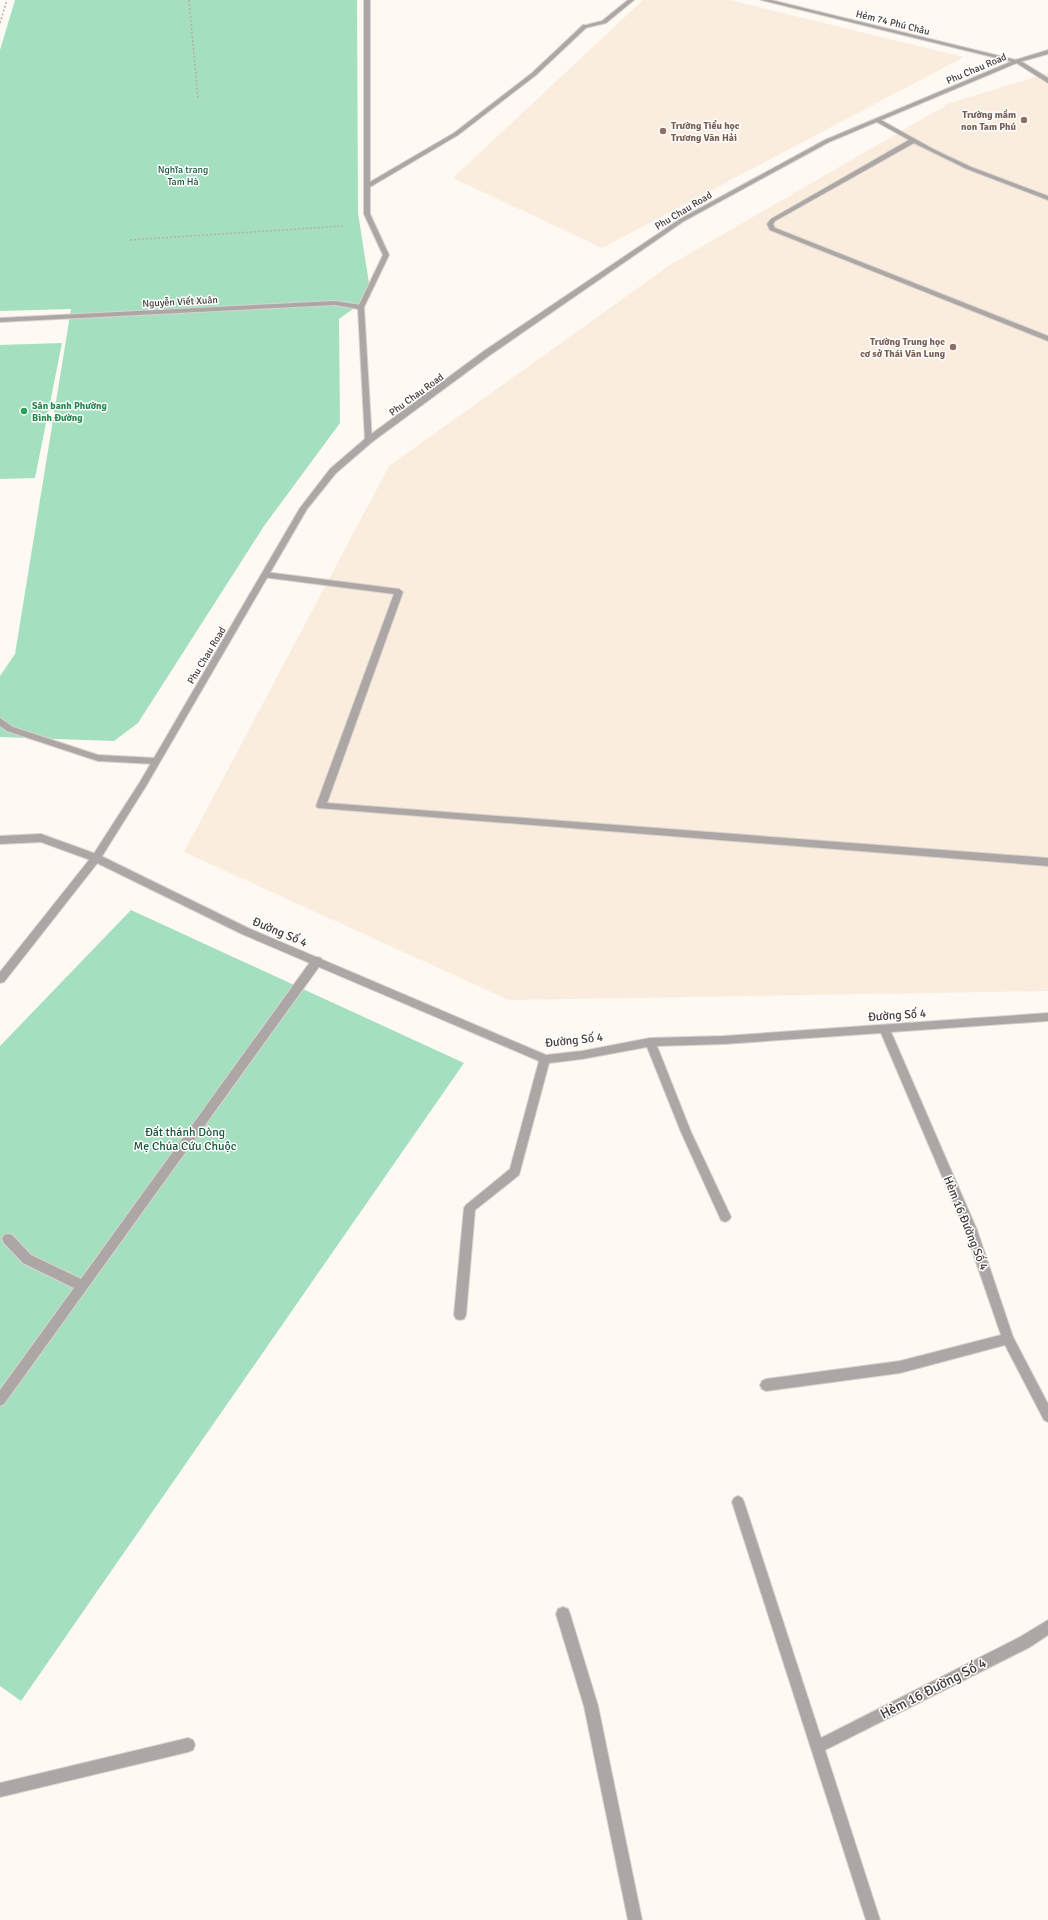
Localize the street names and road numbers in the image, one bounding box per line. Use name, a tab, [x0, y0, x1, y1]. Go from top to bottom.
street label: Hẻm 74 Phú Châu	[855, 8, 931, 38]
street label: Phu Chau Road	[944, 51, 1008, 87]
street label: Phu Chau Road	[653, 189, 714, 233]
street label: Nguyễn Viết Xuân	[142, 294, 218, 310]
street label: Phu Chau Road	[387, 371, 446, 419]
street label: Phu Chau Road	[185, 625, 229, 686]
street label: Đường Số 4	[250, 914, 310, 951]
street label: Đường Số 4	[867, 1006, 927, 1025]
street label: Đường Số 4	[544, 1030, 604, 1051]
street label: Hẻm 16 Đường Số 4	[940, 1174, 991, 1273]
street label: Hẻm 16 Đường Số 4	[877, 1654, 990, 1723]

